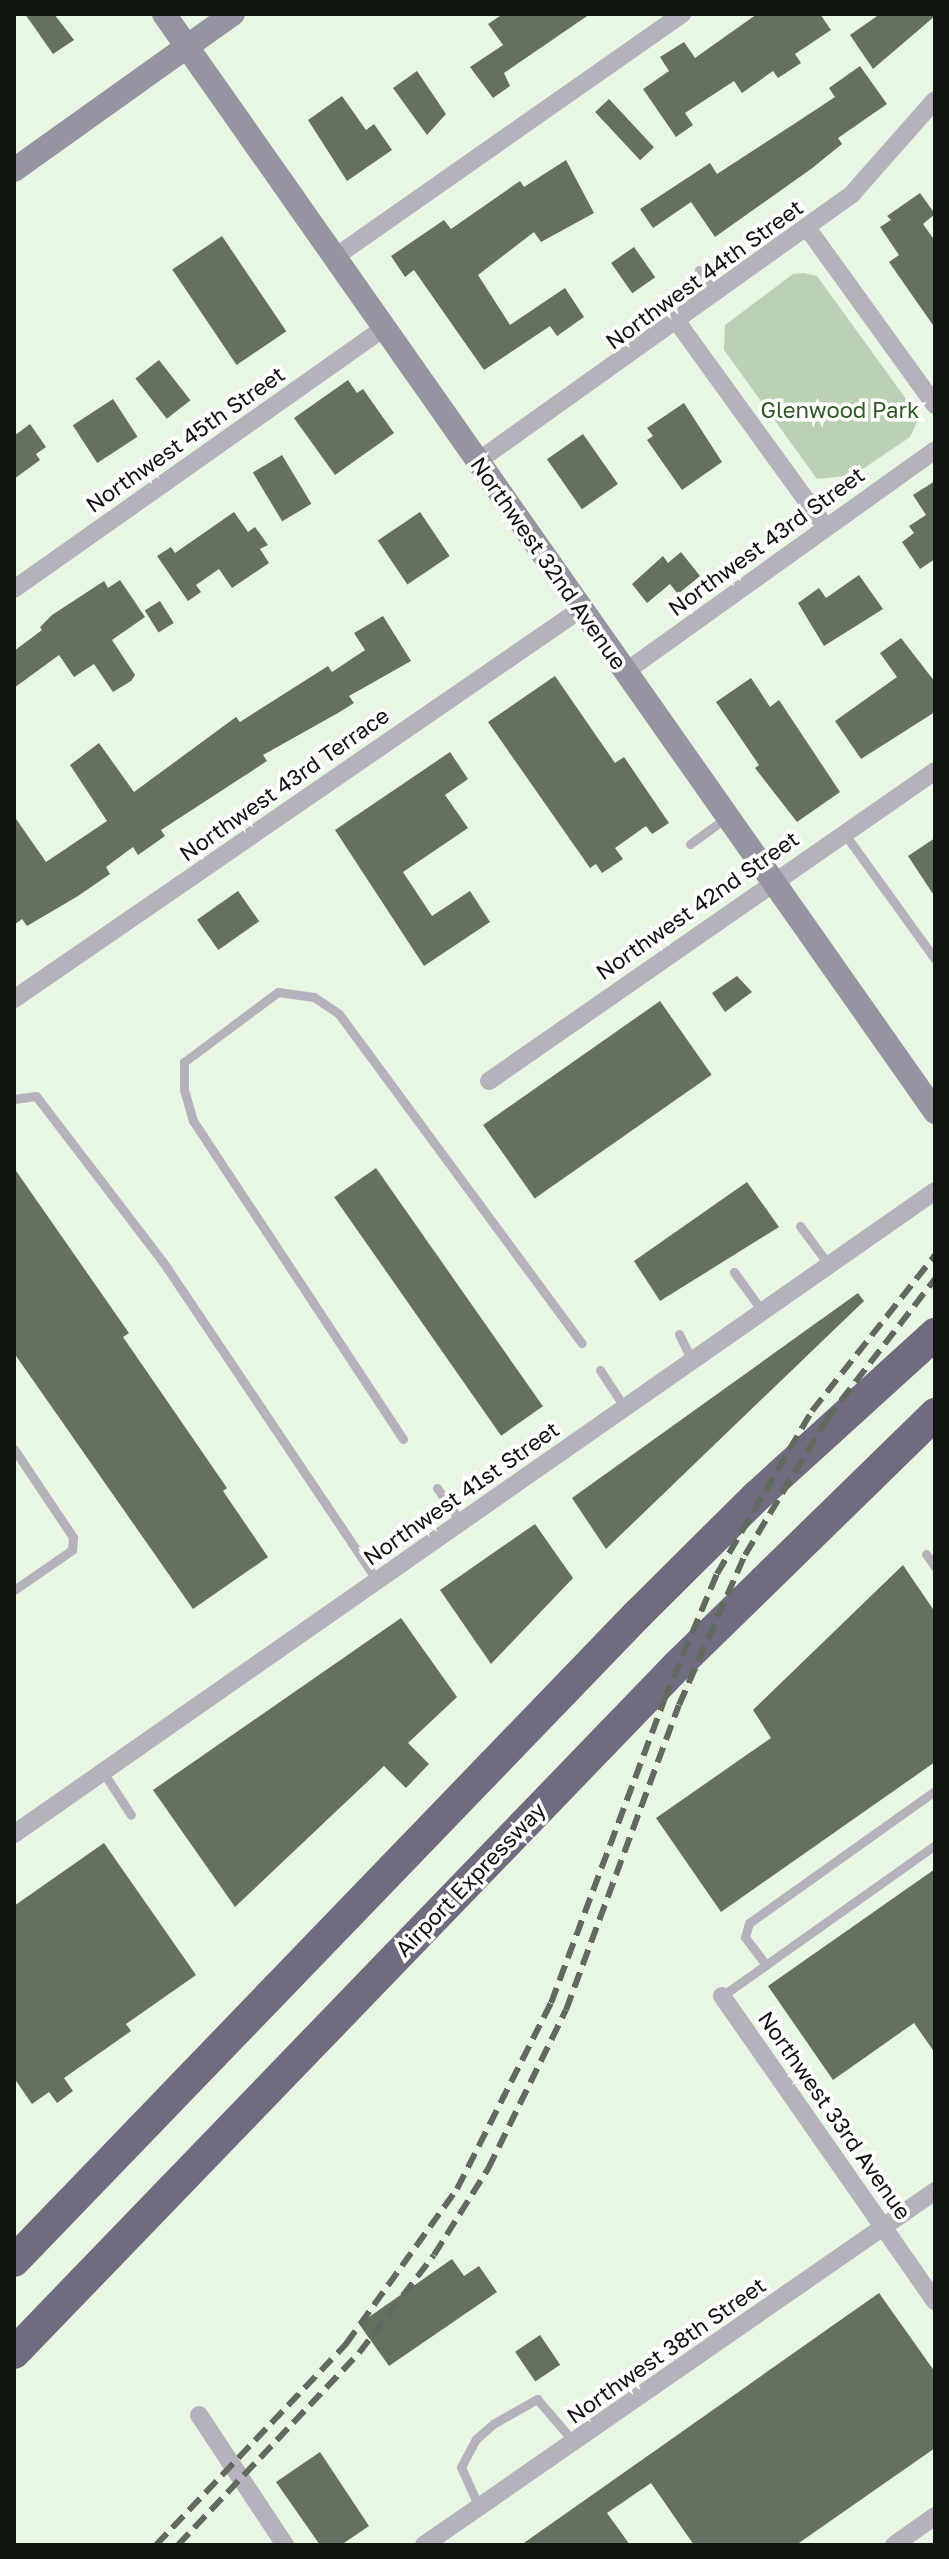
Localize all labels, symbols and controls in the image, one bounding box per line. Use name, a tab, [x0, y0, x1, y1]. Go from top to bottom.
street label: Northwest 44th Street	[600, 194, 808, 354]
street label: Northwest 45th Street	[81, 360, 289, 518]
park label: Glenwood Park	[760, 397, 920, 423]
street label: Northwest 32nd Avenue	[466, 452, 632, 674]
street label: Northwest 43rd Street	[663, 461, 869, 621]
street label: Northwest 43rd Terrace	[174, 702, 394, 866]
street label: Northwest 42nd Street	[591, 825, 803, 985]
street label: Northwest 41st Street	[358, 1415, 564, 1571]
street label: Airport Expressway	[389, 1796, 551, 1962]
street label: Northwest 33rd Avenue	[753, 2006, 917, 2224]
street label: Northwest 38th Street	[562, 2271, 770, 2429]

